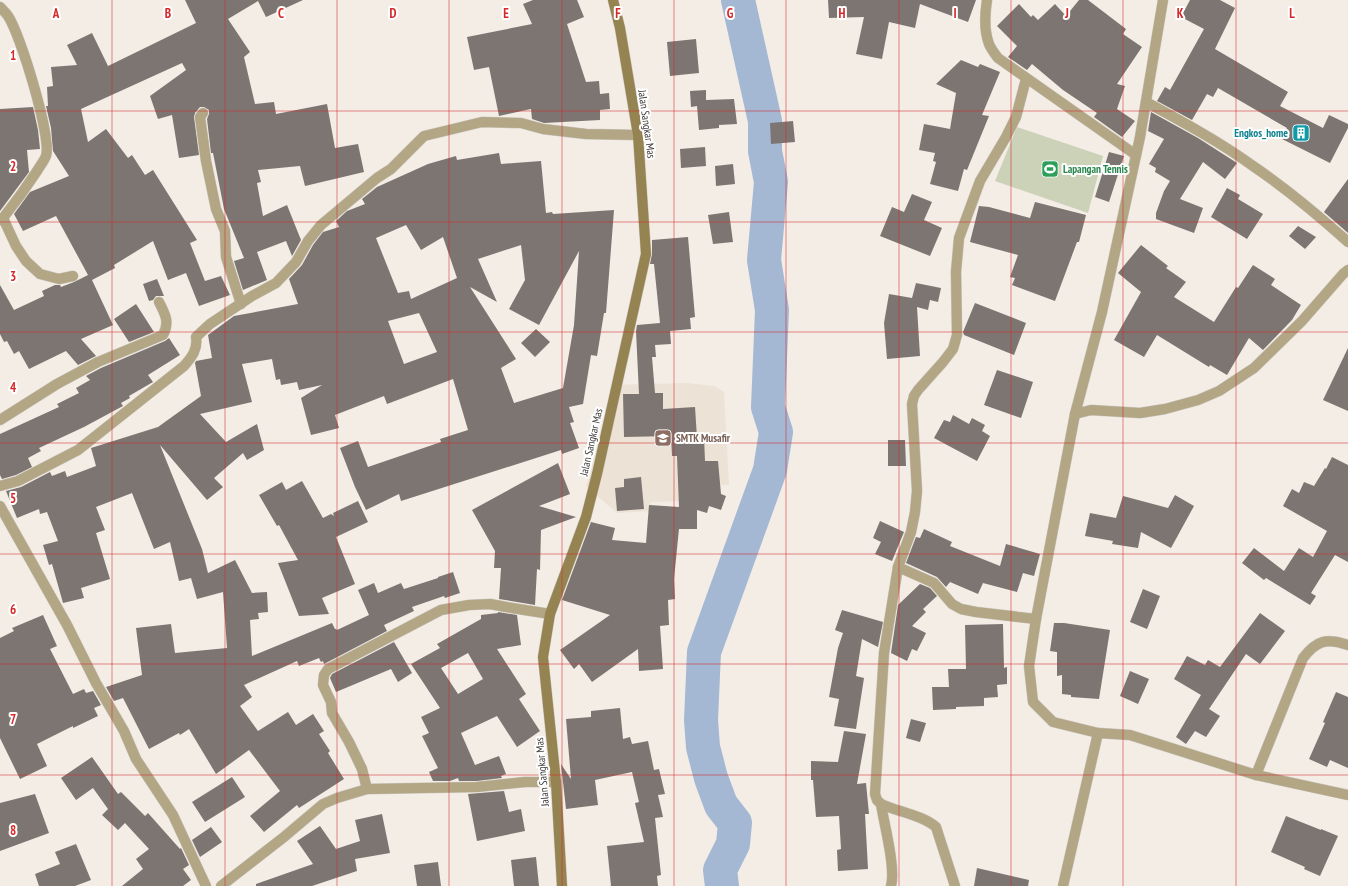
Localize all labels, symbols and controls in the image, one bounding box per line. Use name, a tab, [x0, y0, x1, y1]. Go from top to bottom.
text: A	[52, 5, 60, 22]
text: B	[165, 5, 171, 22]
text: C	[278, 5, 284, 22]
text: D	[390, 5, 397, 22]
text: E	[503, 5, 509, 22]
text: F	[615, 5, 621, 22]
text: G	[727, 5, 734, 22]
text: H	[839, 5, 846, 22]
text: I	[953, 5, 957, 22]
text: J	[1064, 5, 1069, 22]
text: K	[1177, 5, 1184, 22]
text: L	[1289, 5, 1295, 22]
text: 1	[10, 47, 16, 64]
street label: Jalan Sangkar Mas	[635, 88, 659, 159]
building icon: Engkos_home	[1291, 123, 1311, 143]
place label: Engkos_home	[1234, 126, 1288, 140]
text: 2	[10, 158, 16, 175]
sports icon: Lapangan Tennis	[1040, 159, 1060, 179]
place label: Lapangan Tennis	[1063, 162, 1128, 176]
text: 3	[10, 268, 16, 285]
text: 4	[10, 379, 17, 396]
street label: Jalan Sangkar Mas	[576, 407, 606, 478]
school or university icon: SMTK Musafir	[653, 428, 673, 448]
place label: SMTK Musafir	[676, 431, 731, 445]
text: 5	[10, 490, 16, 507]
text: 6	[10, 601, 16, 618]
text: 7	[10, 711, 16, 728]
street label: Jalan Sangkar Mas	[532, 737, 552, 808]
text: 8	[10, 822, 16, 839]

